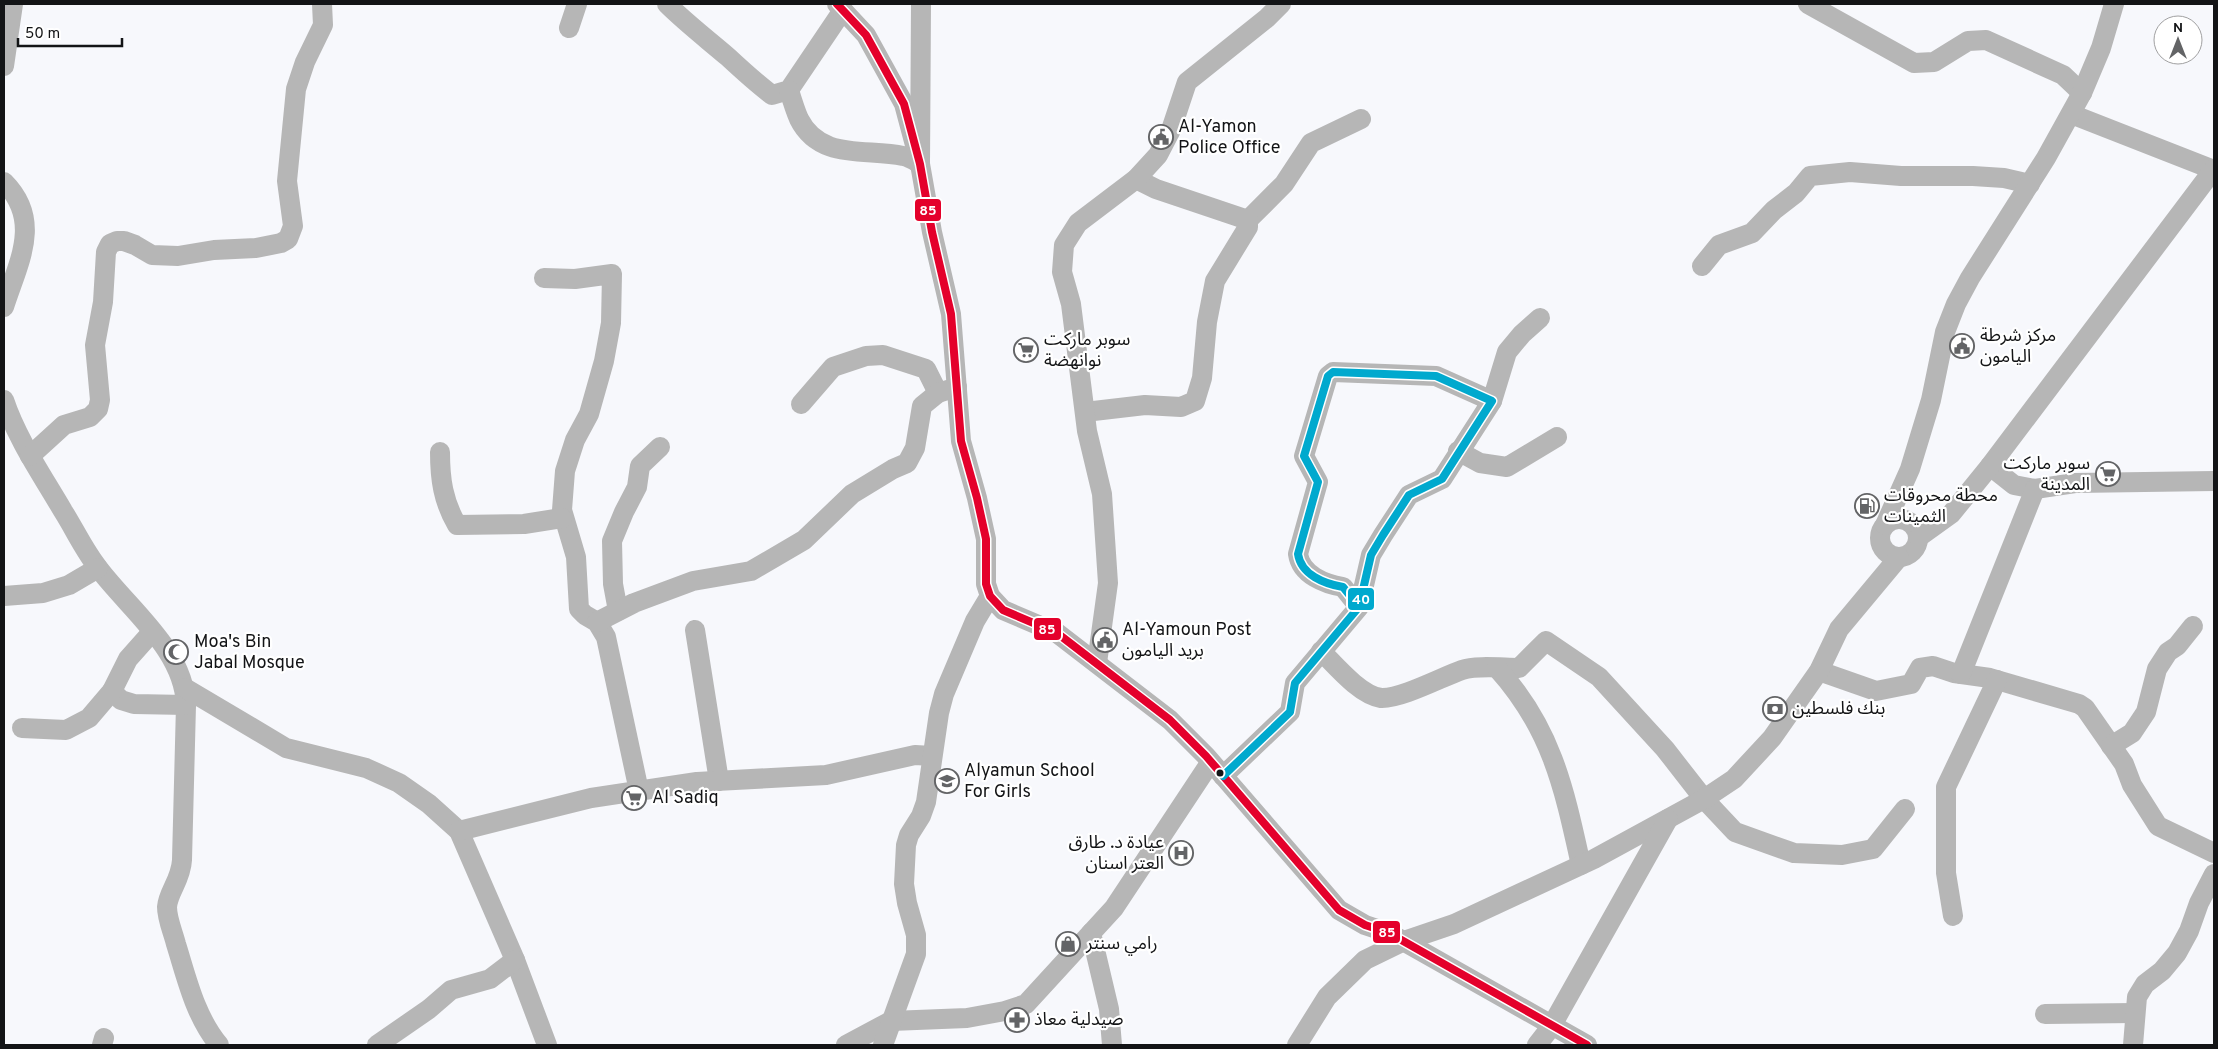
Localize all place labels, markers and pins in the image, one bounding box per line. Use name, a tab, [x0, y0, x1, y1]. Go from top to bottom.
place label: Al-Yamon Police Office	[1178, 116, 1280, 160]
public building icon: Al-Yamon Police Office	[1148, 124, 1174, 150]
place label: مركز شرطة اليامون	[1980, 325, 2056, 369]
place label: سوبر ماركت نوانهضة	[1044, 329, 1130, 373]
public building icon: مركز شرطة اليامون	[1949, 333, 1975, 359]
supermarket icon: سوبر ماركت نوانهضة	[1013, 337, 1039, 363]
place label: سوبر ماركت المدينة	[2004, 453, 2090, 497]
supermarket icon: سوبر ماركت المدينة	[2095, 461, 2121, 487]
place label: محطة محروقات الثمينات	[1884, 485, 1998, 529]
fuel station icon: محطة محروقات الثمينات	[1854, 493, 1880, 519]
place label: Al-Yamoun Post بريد اليامون	[1122, 619, 1252, 663]
public building icon: Al-Yamoun Post بريد اليامون	[1092, 627, 1118, 653]
place label: Moa's Bin Jabal Mosque	[194, 631, 305, 675]
mosque icon: Moa's Bin Jabal Mosque	[163, 639, 189, 665]
bank icon: بنك فلسطين	[1762, 696, 1788, 722]
place label: بنك فلسطين	[1792, 698, 1885, 721]
place label: Alyamun School For Girls	[964, 760, 1095, 804]
school or university icon: Alyamun School For Girls	[934, 768, 960, 794]
unlabelled marker	[1215, 768, 1225, 778]
supermarket icon: Al Sadiq	[621, 785, 647, 811]
place label: Al Sadiq	[652, 787, 719, 810]
place label: عيادة د. طارق العتر اسنان	[1069, 832, 1164, 876]
hospital icon: عيادة د. طارق العتر اسنان	[1168, 840, 1194, 866]
shop icon: رامي سنتر	[1055, 931, 1081, 957]
place label: رامي سنتر	[1085, 933, 1158, 956]
pharmacy icon: صيدلية معاذ	[1004, 1007, 1030, 1033]
place label: صيدلية معاذ	[1034, 1009, 1124, 1032]

